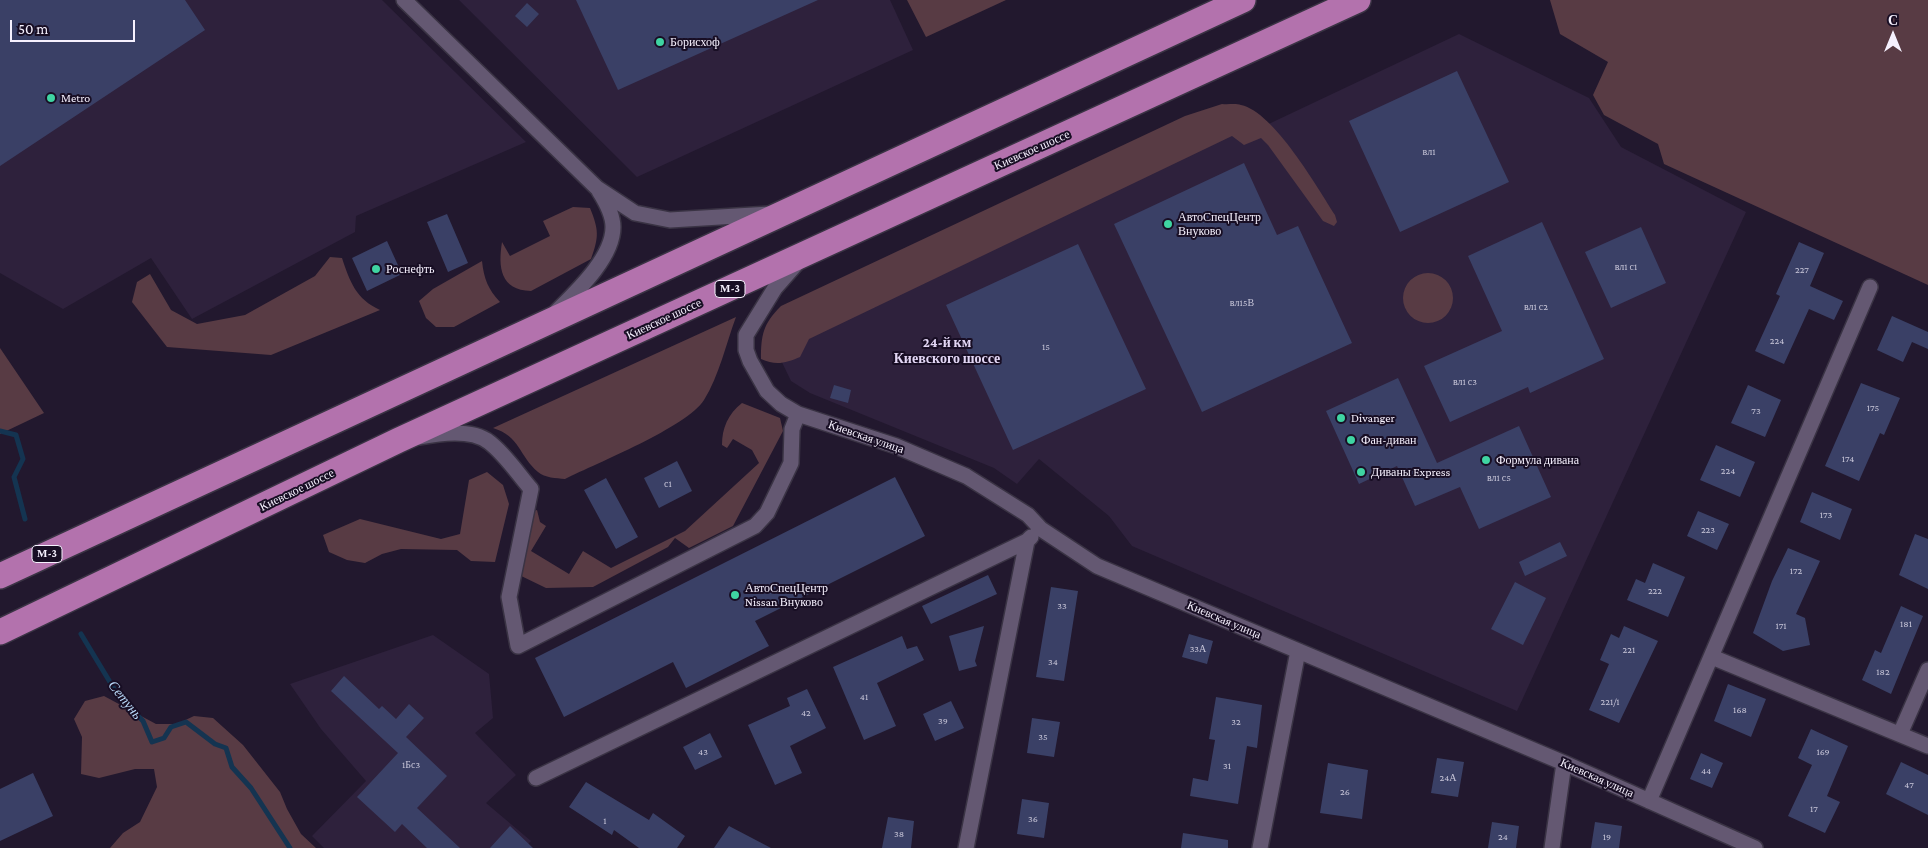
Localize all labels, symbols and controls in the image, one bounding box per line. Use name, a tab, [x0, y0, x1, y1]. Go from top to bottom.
scale bar	[12, 10, 138, 42]
north arrow	[1868, 10, 1918, 60]
text: С	[1888, 12, 1898, 28]
text: 50 m	[18, 21, 48, 37]
place label: Борисхоф	[670, 35, 720, 49]
marker: Борисхоф	[654, 36, 666, 48]
place label: Metro	[61, 91, 90, 105]
marker: Metro	[45, 92, 57, 104]
street label: Киевское шоссе	[992, 127, 1072, 173]
house number: вл1	[1423, 146, 1435, 158]
place label: АвтоСпецЦентр Внуково	[1178, 210, 1261, 238]
marker: АвтоСпецЦентр Внуково	[1162, 218, 1174, 230]
house number: вл1 с1	[1615, 261, 1637, 273]
place label: Роснефть	[386, 262, 434, 276]
marker: Роснефть	[370, 263, 382, 275]
house number: 227	[1795, 264, 1809, 276]
road number: М-3	[715, 280, 745, 298]
street label: Киевское шоссе	[624, 295, 704, 343]
house number: вл15В	[1230, 297, 1254, 309]
house number: вл1 с2	[1524, 301, 1548, 313]
district label: 24-й км Киевского шоссе	[894, 335, 1000, 368]
house number: 224	[1770, 335, 1784, 347]
house number: 15	[1042, 341, 1050, 353]
house number: вл1 с3	[1453, 376, 1477, 388]
house number: 175	[1867, 402, 1879, 414]
house number: 73	[1751, 405, 1761, 417]
place label: Divanger	[1351, 411, 1395, 425]
marker: Divanger	[1335, 412, 1347, 424]
street label: Киевская улица	[826, 417, 906, 457]
place label: Фан-диван	[1361, 433, 1416, 447]
marker: Фан-диван	[1345, 434, 1357, 446]
place label: Формула дивана	[1496, 453, 1579, 467]
house number: 174	[1842, 453, 1854, 465]
marker: Формула дивана	[1480, 454, 1492, 466]
place label: Диваны Express	[1371, 465, 1450, 479]
house number: 224	[1721, 465, 1735, 477]
street label: Киевское шоссе	[257, 466, 337, 514]
marker: Диваны Express	[1355, 466, 1367, 478]
house number: вл1 с5	[1487, 472, 1511, 484]
house number: с1	[664, 478, 672, 490]
house number: 173	[1820, 509, 1832, 521]
house number: 223	[1701, 524, 1715, 536]
road number: М-3	[32, 546, 62, 562]
house number: 172	[1790, 565, 1802, 577]
place label: АвтоСпецЦентр Nissan Внуково	[745, 581, 828, 609]
house number: 222	[1648, 585, 1662, 597]
marker: АвтоСпецЦентр Nissan Внуково	[729, 589, 741, 601]
street label: Киевская улица	[1185, 598, 1263, 642]
house number: 33	[1057, 600, 1067, 612]
house number: 181	[1900, 618, 1912, 630]
house number: 171	[1775, 620, 1787, 632]
house number: 33А	[1190, 643, 1206, 655]
house number: 221	[1623, 644, 1635, 656]
house number: 34	[1048, 656, 1058, 668]
house number: 182	[1876, 666, 1890, 678]
water label: Сетунь	[104, 677, 146, 723]
house number: 41	[860, 691, 868, 703]
house number: 221/1	[1600, 696, 1620, 708]
house number: 168	[1733, 704, 1747, 716]
house number: 42	[801, 707, 811, 719]
house number: 39	[938, 715, 948, 727]
house number: 32	[1231, 716, 1241, 728]
house number: 35	[1038, 731, 1048, 743]
house number: 43	[698, 746, 708, 758]
house number: 169	[1816, 746, 1830, 758]
street label: Киевская улица	[1558, 755, 1636, 801]
house number: 1Бс3	[402, 759, 420, 771]
house number: 31	[1223, 760, 1231, 772]
house number: 44	[1701, 765, 1711, 777]
house number: 24А	[1439, 772, 1457, 784]
house number: 47	[1904, 779, 1914, 791]
house number: 26	[1340, 786, 1350, 798]
house number: 17	[1810, 803, 1818, 815]
house number: 36	[1028, 813, 1038, 825]
house number: 1	[603, 815, 607, 827]
house number: 38	[894, 828, 904, 840]
house number: 24	[1498, 831, 1508, 843]
house number: 19	[1603, 831, 1611, 843]

